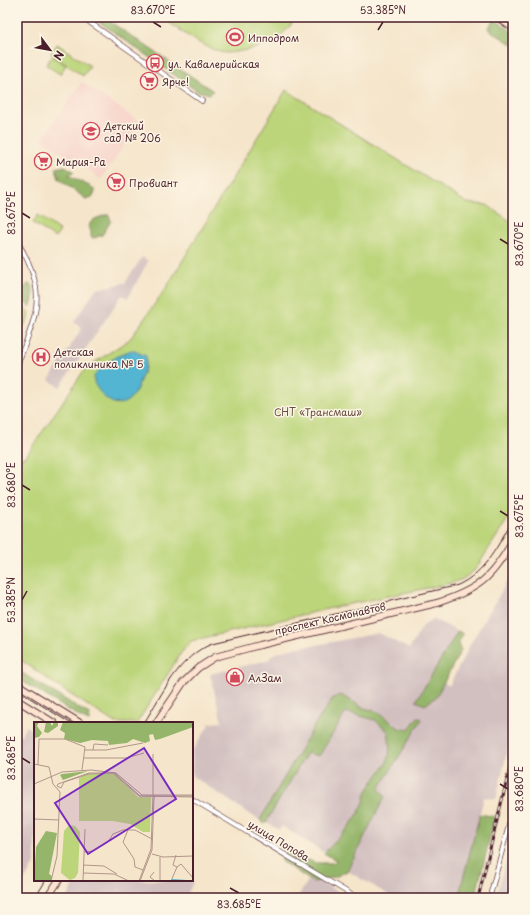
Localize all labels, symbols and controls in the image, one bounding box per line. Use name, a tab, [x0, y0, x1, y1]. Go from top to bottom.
text: 83.670°E	[130, 2, 176, 17]
text: 53.385°N	[360, 2, 406, 17]
sports icon: Ипподром	[225, 27, 245, 47]
north arrow	[30, 30, 70, 70]
place label: Ипподром	[248, 30, 299, 45]
text: N	[49, 47, 68, 64]
bus stop icon: ул. Кавалерийская	[145, 53, 165, 73]
place label: ул. Кавалерийская	[168, 56, 260, 71]
supermarket icon: Ярче!	[139, 71, 159, 91]
place label: Ярче!	[161, 74, 189, 89]
place label: Детский сад № 206	[103, 118, 161, 145]
school or university icon: Детский сад № 206	[81, 121, 101, 141]
supermarket icon: Мария-Ра	[33, 151, 53, 171]
place label: Мария-Ра	[56, 154, 106, 169]
supermarket icon: Провиант	[106, 172, 126, 192]
place label: Провиант	[129, 175, 178, 190]
text: 83.675°E	[3, 191, 18, 235]
text: 83.670°E	[511, 221, 526, 267]
place label: Детская поликлиника № 5	[53, 344, 144, 371]
hospital icon: Детская поликлиника № 5	[31, 347, 51, 367]
park label: СНТ «Трансмаш»	[274, 404, 362, 419]
text: 83.680°E	[3, 462, 18, 508]
text: 83.675°E	[511, 494, 526, 538]
text: 53.385°N	[3, 577, 18, 623]
street label: проспект Космонавтов	[273, 598, 387, 638]
shop icon: АлЗам	[225, 667, 245, 687]
place label: АлЗам	[248, 670, 282, 685]
inset map	[34, 722, 193, 881]
text: 83.685°E	[3, 736, 18, 780]
text: 83.680°E	[511, 766, 526, 812]
street label: улица Попова	[245, 816, 313, 865]
text: 83.685°E	[217, 896, 261, 911]

